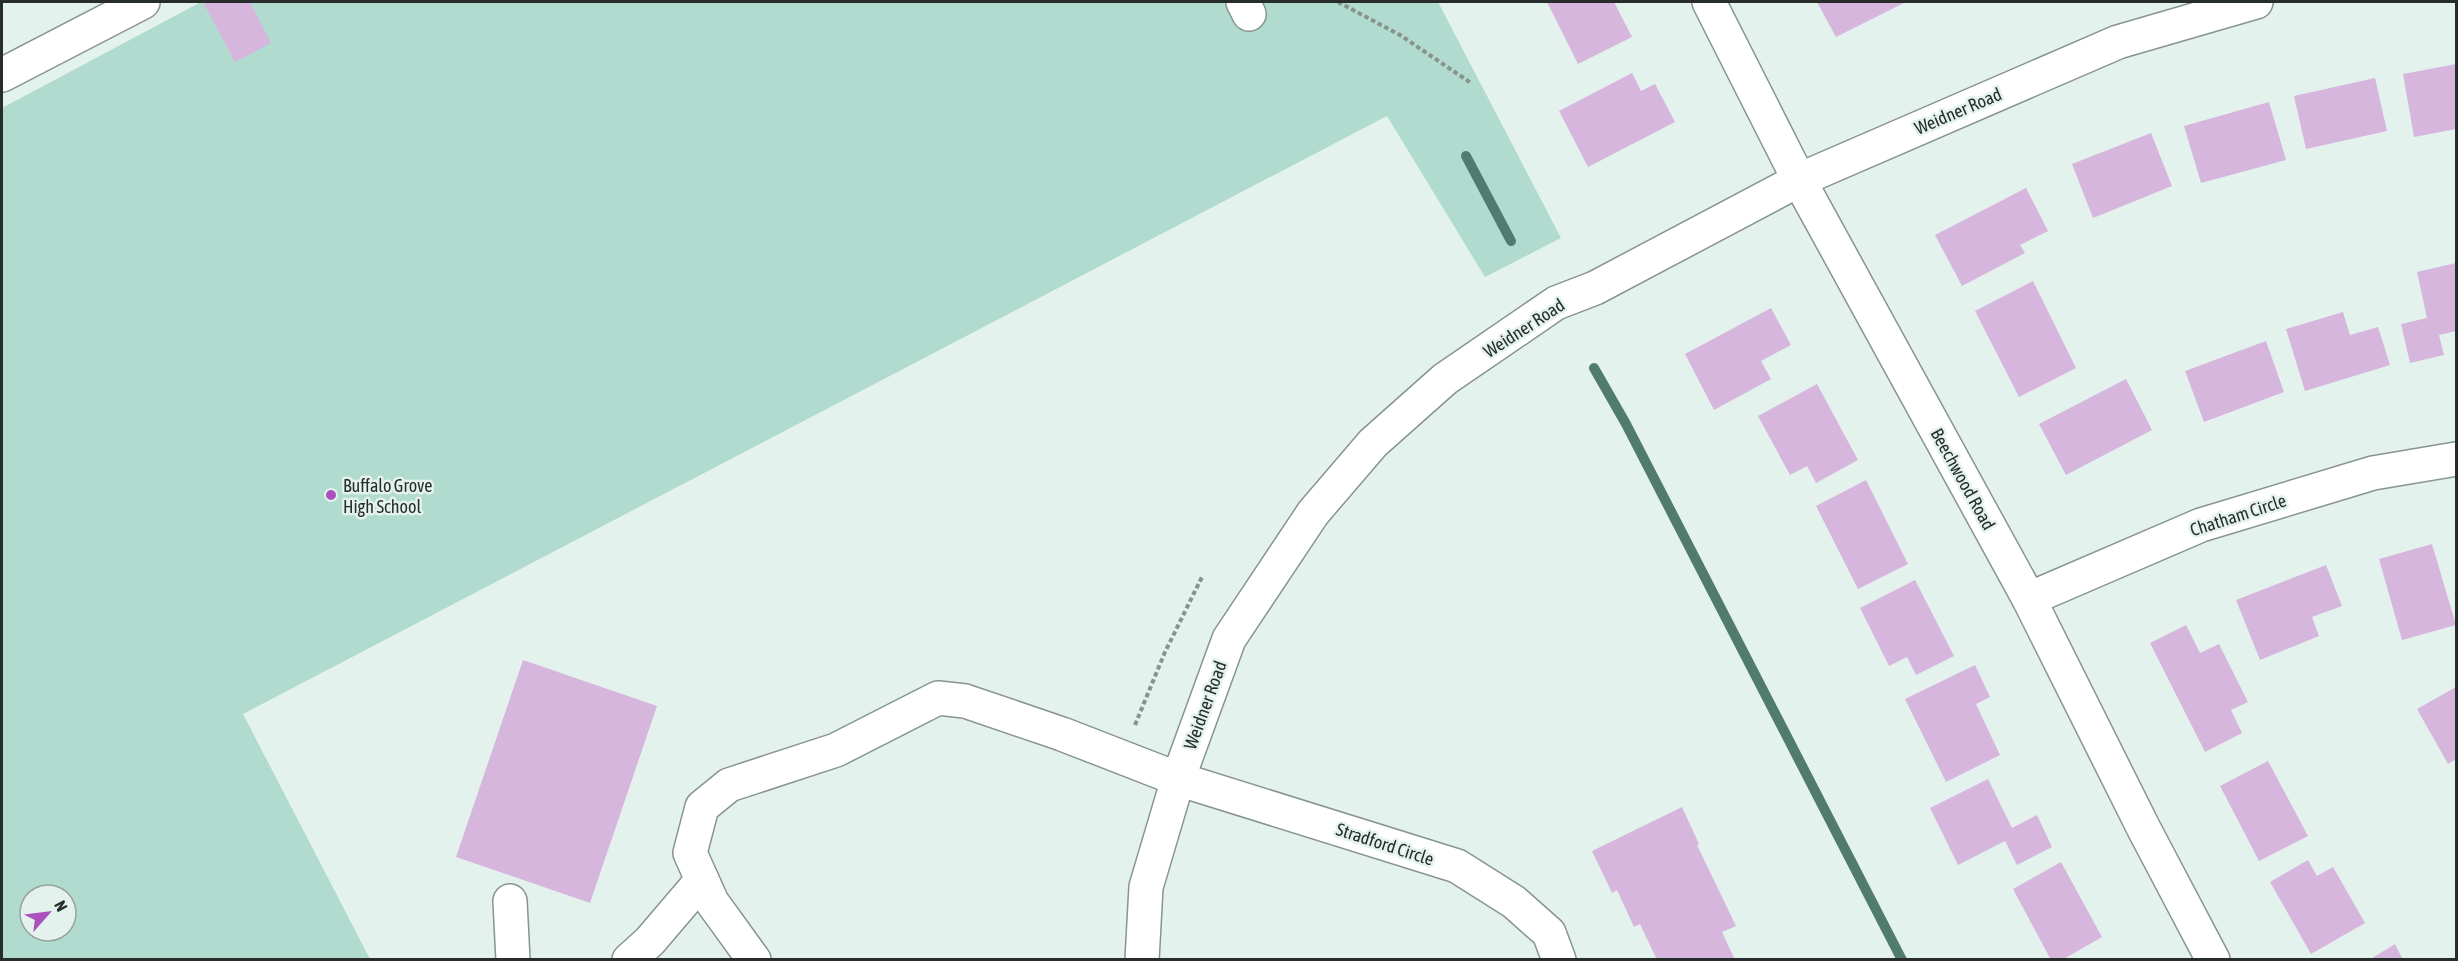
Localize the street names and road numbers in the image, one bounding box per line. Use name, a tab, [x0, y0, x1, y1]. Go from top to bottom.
street label: Weidner Road	[1911, 83, 2005, 139]
street label: Weidner Road	[1480, 294, 1568, 362]
street label: Beechwood Road	[1926, 425, 2000, 533]
street label: Chatham Circle	[2187, 490, 2289, 540]
street label: Weidner Road	[1179, 658, 1231, 752]
street label: Stradford Circle	[1334, 818, 1436, 870]

